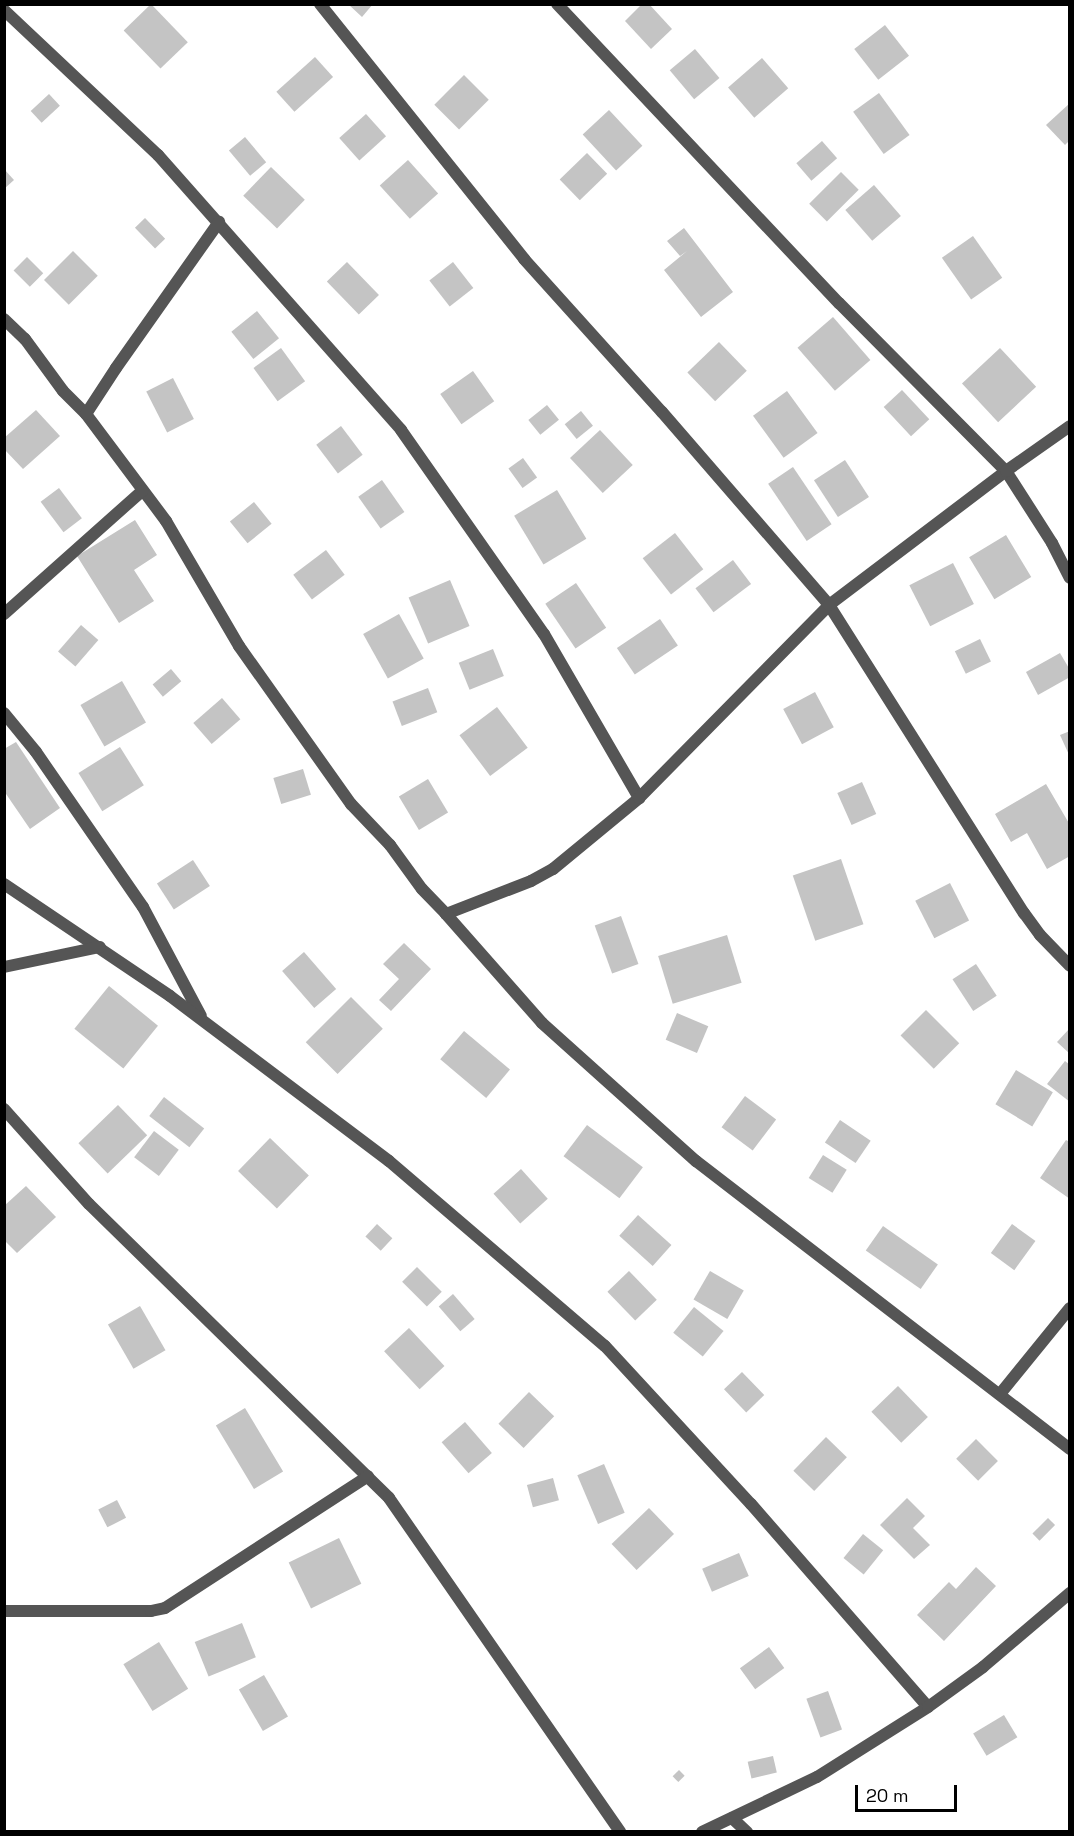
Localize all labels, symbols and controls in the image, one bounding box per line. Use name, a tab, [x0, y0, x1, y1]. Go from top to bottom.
scale bar	[858, 1773, 960, 1811]
text: 20 m	[866, 1784, 909, 1807]

